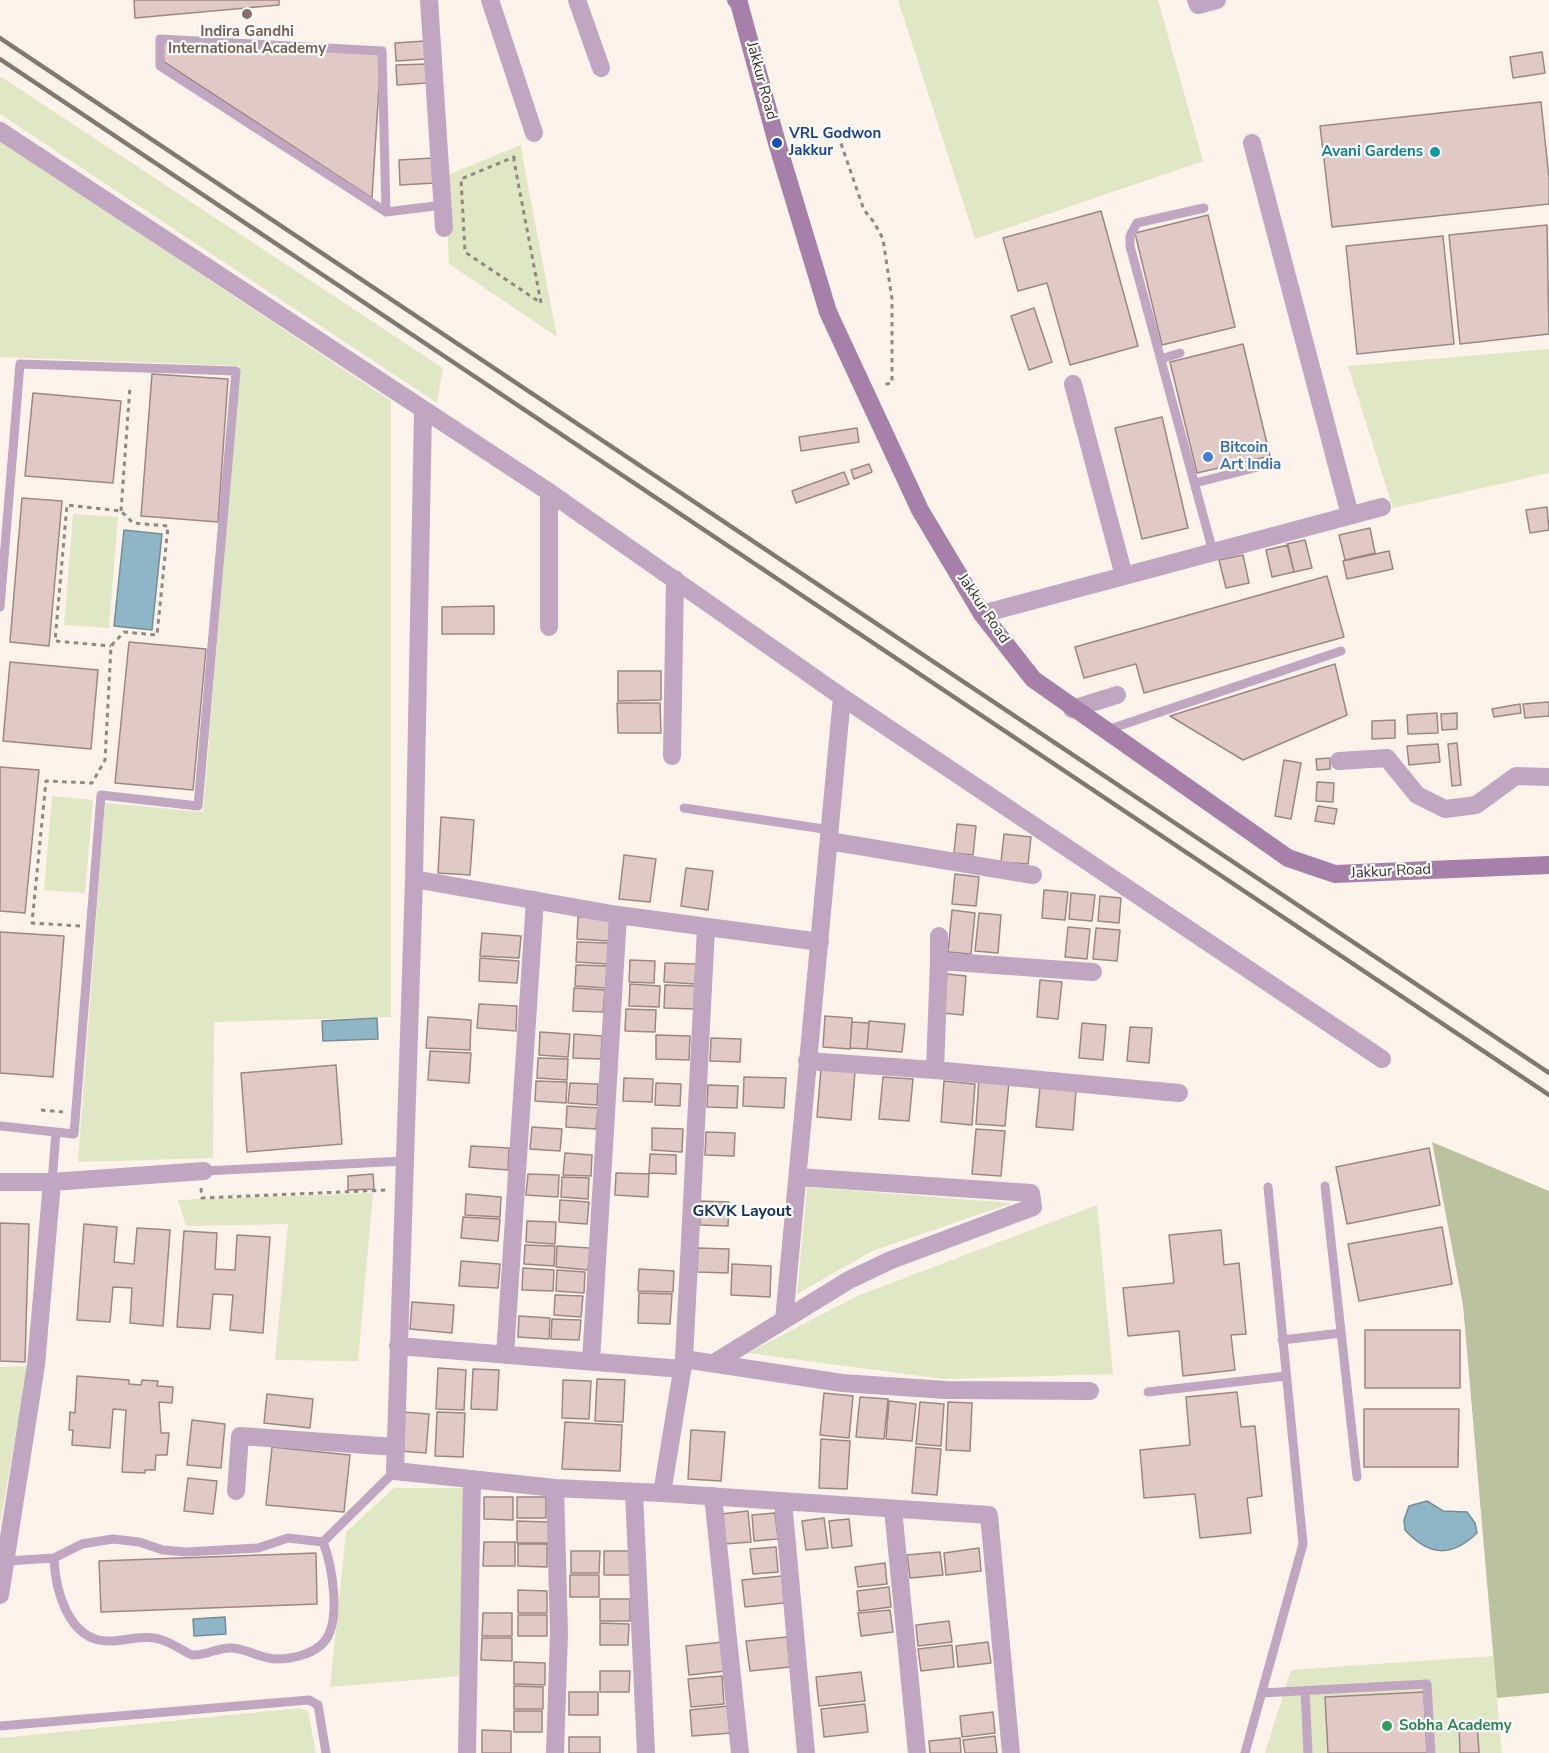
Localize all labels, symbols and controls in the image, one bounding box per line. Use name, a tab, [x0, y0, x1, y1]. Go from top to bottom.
marker: Indira Gandhi International Academy	[240, 7, 254, 21]
place label: Indira Gandhi International Academy	[168, 23, 326, 58]
street label: Jakkur Road	[742, 40, 780, 122]
place label: VRL Godwon Jakkur	[789, 125, 881, 160]
marker: VRL Godwon Jakkur	[770, 136, 784, 150]
place label: Avani Gardens	[1321, 143, 1423, 161]
marker: Avani Gardens	[1428, 145, 1442, 159]
place label: Bitcoin Art India	[1220, 439, 1281, 474]
marker: Bitcoin Art India	[1201, 450, 1215, 464]
street label: Jakkur Road	[953, 571, 1013, 647]
street label: Jakkur Road	[1350, 861, 1432, 883]
district label: GKVK Layout	[693, 1202, 791, 1222]
place label: Sobha Academy	[1399, 1717, 1512, 1735]
marker: Sobha Academy	[1380, 1719, 1394, 1733]

